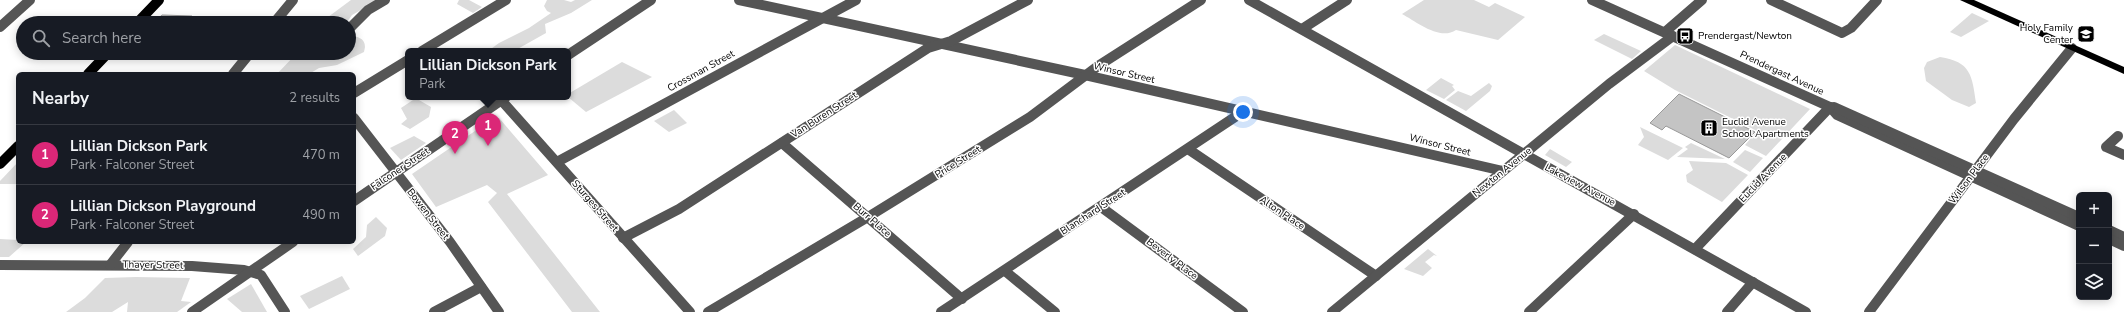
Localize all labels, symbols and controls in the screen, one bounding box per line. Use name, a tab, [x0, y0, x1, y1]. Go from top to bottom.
search box	[16, 16, 356, 60]
place label: Holy Family Center	[2020, 21, 2074, 47]
school or university icon: Holy Family Center	[2076, 24, 2096, 44]
bus stop icon: Prendergast/Newton	[1675, 26, 1695, 46]
icon: search	[30, 27, 52, 49]
text: Search here	[62, 28, 142, 48]
place label: Prendergast/Newton	[1698, 29, 1792, 43]
street label: Crossman Street	[665, 47, 738, 95]
street label: Prendergast Avenue	[1738, 47, 1826, 99]
popup	[405, 48, 571, 100]
text: Lillian Dickson Park	[419, 55, 557, 75]
street label: Winsor Street	[1092, 59, 1157, 87]
text: Park	[419, 75, 445, 93]
text: Nearby	[32, 87, 89, 110]
street label: Van Buren Street	[787, 88, 860, 142]
text: 2 results	[289, 89, 340, 107]
your location	[1233, 102, 1253, 122]
pin: 1	[475, 113, 501, 146]
place label: Euclid Avenue School Apartments	[1722, 115, 1809, 141]
building icon: Euclid Avenue School Apartments	[1699, 118, 1719, 138]
pin: 2	[442, 121, 468, 154]
street label: Winsor Street	[1408, 131, 1473, 160]
text: Lillian Dickson Park	[70, 136, 207, 156]
street label: Price Street	[932, 142, 984, 182]
street label: Falconer Street	[368, 144, 433, 194]
street label: Newton Avenue	[1469, 144, 1535, 200]
text: 1	[41, 146, 49, 164]
text: 470 m	[302, 146, 340, 164]
street label: Euclid Avenue	[1736, 150, 1790, 206]
street label: Wilson Place	[1946, 151, 1992, 207]
text: Park · Falconer Street	[70, 156, 194, 174]
street label: Lakeview Avenue	[1542, 160, 1618, 210]
street label: Sturges Street	[569, 177, 622, 235]
street label: Bowen Street	[404, 185, 453, 243]
street label: Blanchard Street	[1058, 185, 1129, 238]
map controls	[2076, 192, 2112, 300]
button: +	[2076, 192, 2112, 228]
street label: Alton Place	[1257, 193, 1307, 233]
text: Lillian Dickson Playground	[70, 196, 256, 216]
street label: Burr Place	[850, 199, 894, 241]
text: 2	[41, 206, 49, 224]
text: 490 m	[302, 206, 340, 224]
text: Park · Falconer Street	[70, 216, 194, 234]
button: −	[2076, 228, 2112, 264]
street label: Beverly Place	[1143, 235, 1201, 283]
street label: Thayer Street	[122, 257, 184, 273]
button: layers	[2076, 264, 2112, 300]

